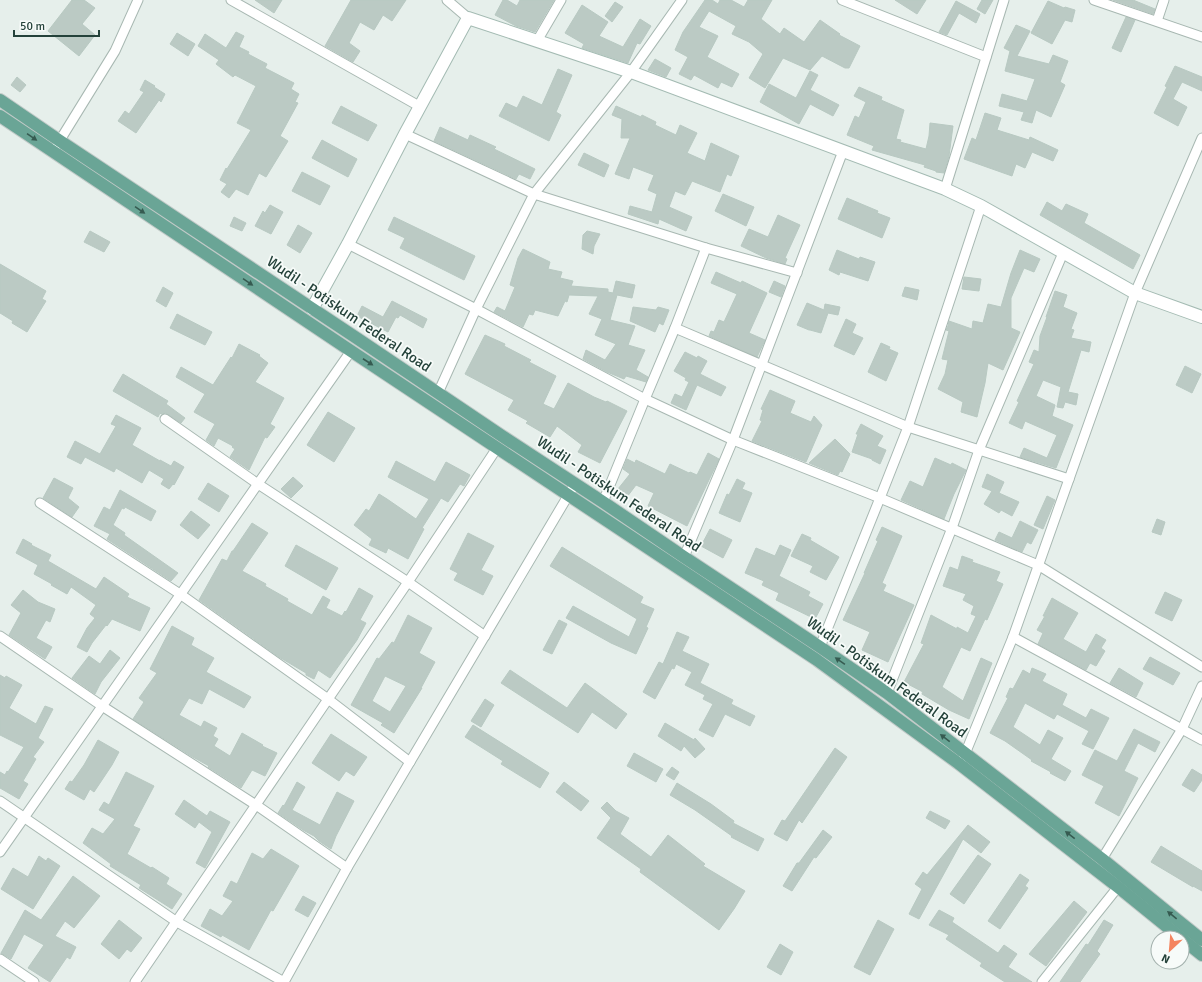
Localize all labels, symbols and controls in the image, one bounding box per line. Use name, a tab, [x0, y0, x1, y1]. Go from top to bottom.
scale bar	[14, 12, 99, 38]
text: 50 m	[20, 19, 45, 34]
one-way arrow	[26, 134, 38, 141]
one-way arrow	[135, 206, 145, 214]
street label: Wudil - Potiskum Federal Road	[263, 252, 435, 376]
one-way arrow	[243, 278, 254, 286]
one-way arrow	[363, 358, 373, 366]
street label: Wudil - Potiskum Federal Road	[533, 432, 705, 556]
street label: Wudil - Potiskum Federal Road	[803, 613, 971, 741]
one-way arrow	[835, 657, 846, 665]
one-way arrow	[939, 734, 950, 743]
one-way arrow	[1065, 830, 1076, 839]
one-way arrow	[1166, 911, 1177, 920]
north arrow	[1150, 930, 1190, 970]
text: N	[1160, 951, 1172, 966]

